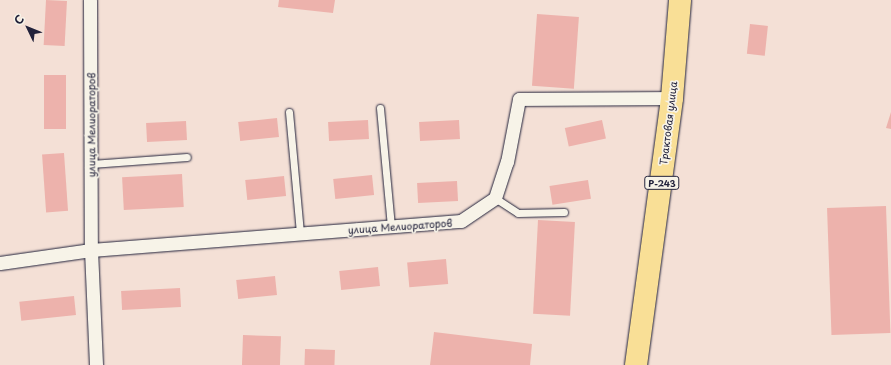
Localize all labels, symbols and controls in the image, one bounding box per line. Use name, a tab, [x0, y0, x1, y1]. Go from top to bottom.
north arrow	[8, 8, 48, 48]
text: С	[10, 11, 28, 28]
street label: улица Мелиораторов	[85, 72, 97, 178]
street label: Трактовая улица	[657, 80, 679, 166]
road number: Р-243	[644, 176, 680, 190]
street label: улица Мелиораторов	[347, 216, 453, 236]

